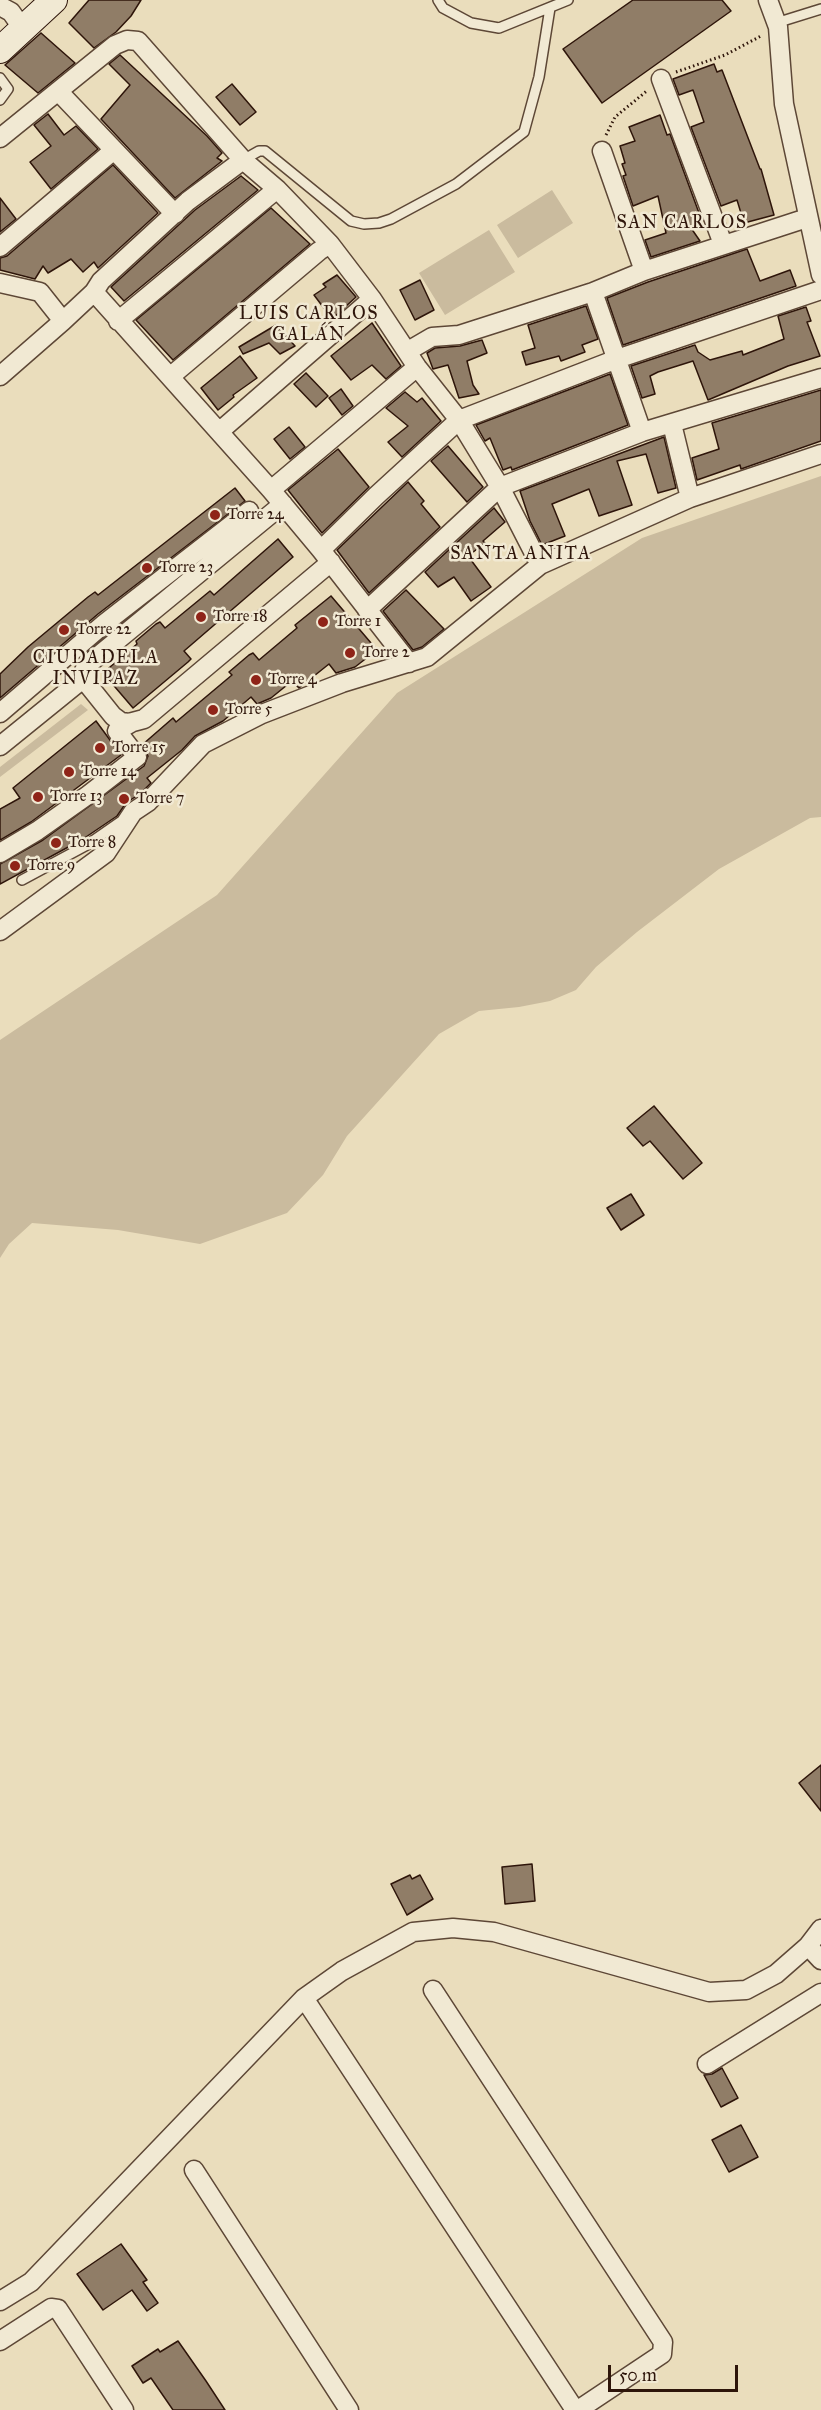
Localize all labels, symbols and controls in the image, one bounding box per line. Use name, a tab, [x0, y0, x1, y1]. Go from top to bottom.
district label: SAN CARLOS	[616, 213, 748, 235]
district label: LUIS CARLOS GALÁN	[239, 304, 379, 346]
place label: Torre 24	[227, 505, 284, 525]
marker: Torre 24	[208, 508, 222, 522]
district label: SANTA ANITA	[450, 544, 592, 566]
place label: Torre 23	[159, 558, 213, 578]
marker: Torre 23	[140, 561, 154, 575]
place label: Torre 18	[213, 607, 268, 627]
marker: Torre 18	[194, 610, 208, 624]
place label: Torre 1	[335, 612, 381, 632]
marker: Torre 1	[316, 615, 330, 629]
place label: Torre 22	[76, 620, 131, 640]
marker: Torre 22	[57, 623, 71, 637]
place label: Torre 2	[362, 643, 410, 663]
marker: Torre 2	[343, 646, 357, 660]
district label: CIUDADELA INVIPAZ	[33, 648, 159, 690]
place label: Torre 4	[268, 670, 317, 690]
marker: Torre 4	[249, 673, 263, 687]
place label: Torre 5	[225, 700, 272, 720]
marker: Torre 5	[206, 703, 220, 717]
place label: Torre 15	[112, 738, 165, 758]
marker: Torre 15	[93, 741, 107, 755]
place label: Torre 14	[81, 762, 136, 782]
marker: Torre 14	[62, 765, 76, 779]
place label: Torre 13	[50, 787, 102, 807]
place label: Torre 7	[136, 789, 184, 809]
marker: Torre 13	[31, 790, 45, 804]
marker: Torre 7	[117, 792, 131, 806]
place label: Torre 8	[68, 833, 116, 853]
marker: Torre 8	[49, 836, 63, 850]
place label: Torre 9	[27, 856, 75, 876]
marker: Torre 9	[8, 859, 22, 873]
scale bar	[611, 2353, 742, 2391]
text: 50 m	[619, 2364, 657, 2386]

